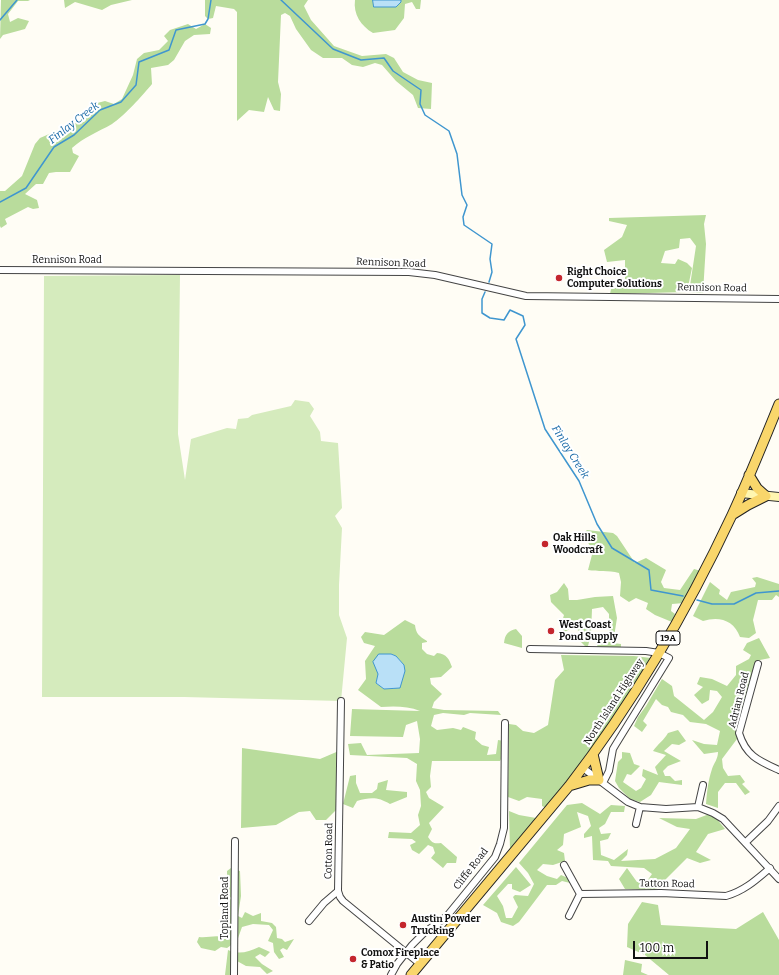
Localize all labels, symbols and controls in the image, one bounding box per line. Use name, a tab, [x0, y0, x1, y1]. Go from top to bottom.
water label: Finlay Creek	[46, 99, 102, 147]
street label: Rennison Road	[32, 254, 102, 266]
street label: Rennison Road	[356, 256, 426, 270]
place label: Right Choice Computer Solutions	[567, 266, 662, 290]
marker: Right Choice Computer Solutions	[554, 273, 564, 283]
street label: Rennison Road	[677, 281, 747, 295]
water label: Finlay Creek	[548, 423, 592, 481]
place label: Oak Hills Woodcraft	[553, 532, 603, 556]
marker: Oak Hills Woodcraft	[540, 539, 550, 549]
place label: West Coast Pond Supply	[559, 619, 618, 642]
marker: West Coast Pond Supply	[546, 626, 556, 636]
road number: 19A	[656, 631, 680, 645]
street label: North Island Highway	[581, 656, 647, 748]
street label: Adrian Road	[726, 671, 752, 729]
street label: Cotton Road	[323, 823, 335, 879]
street label: Cliffe Road	[451, 846, 491, 892]
street label: Topland Road	[219, 876, 231, 940]
street label: Tatton Road	[639, 878, 695, 890]
place label: Austin Powder Trucking	[411, 913, 481, 936]
marker: Austin Powder Trucking	[398, 920, 408, 930]
scale bar	[635, 933, 710, 959]
text: 100 m	[640, 941, 674, 955]
place label: Comox Fireplace & Patio	[361, 947, 439, 970]
marker: Comox Fireplace & Patio	[348, 954, 358, 964]

